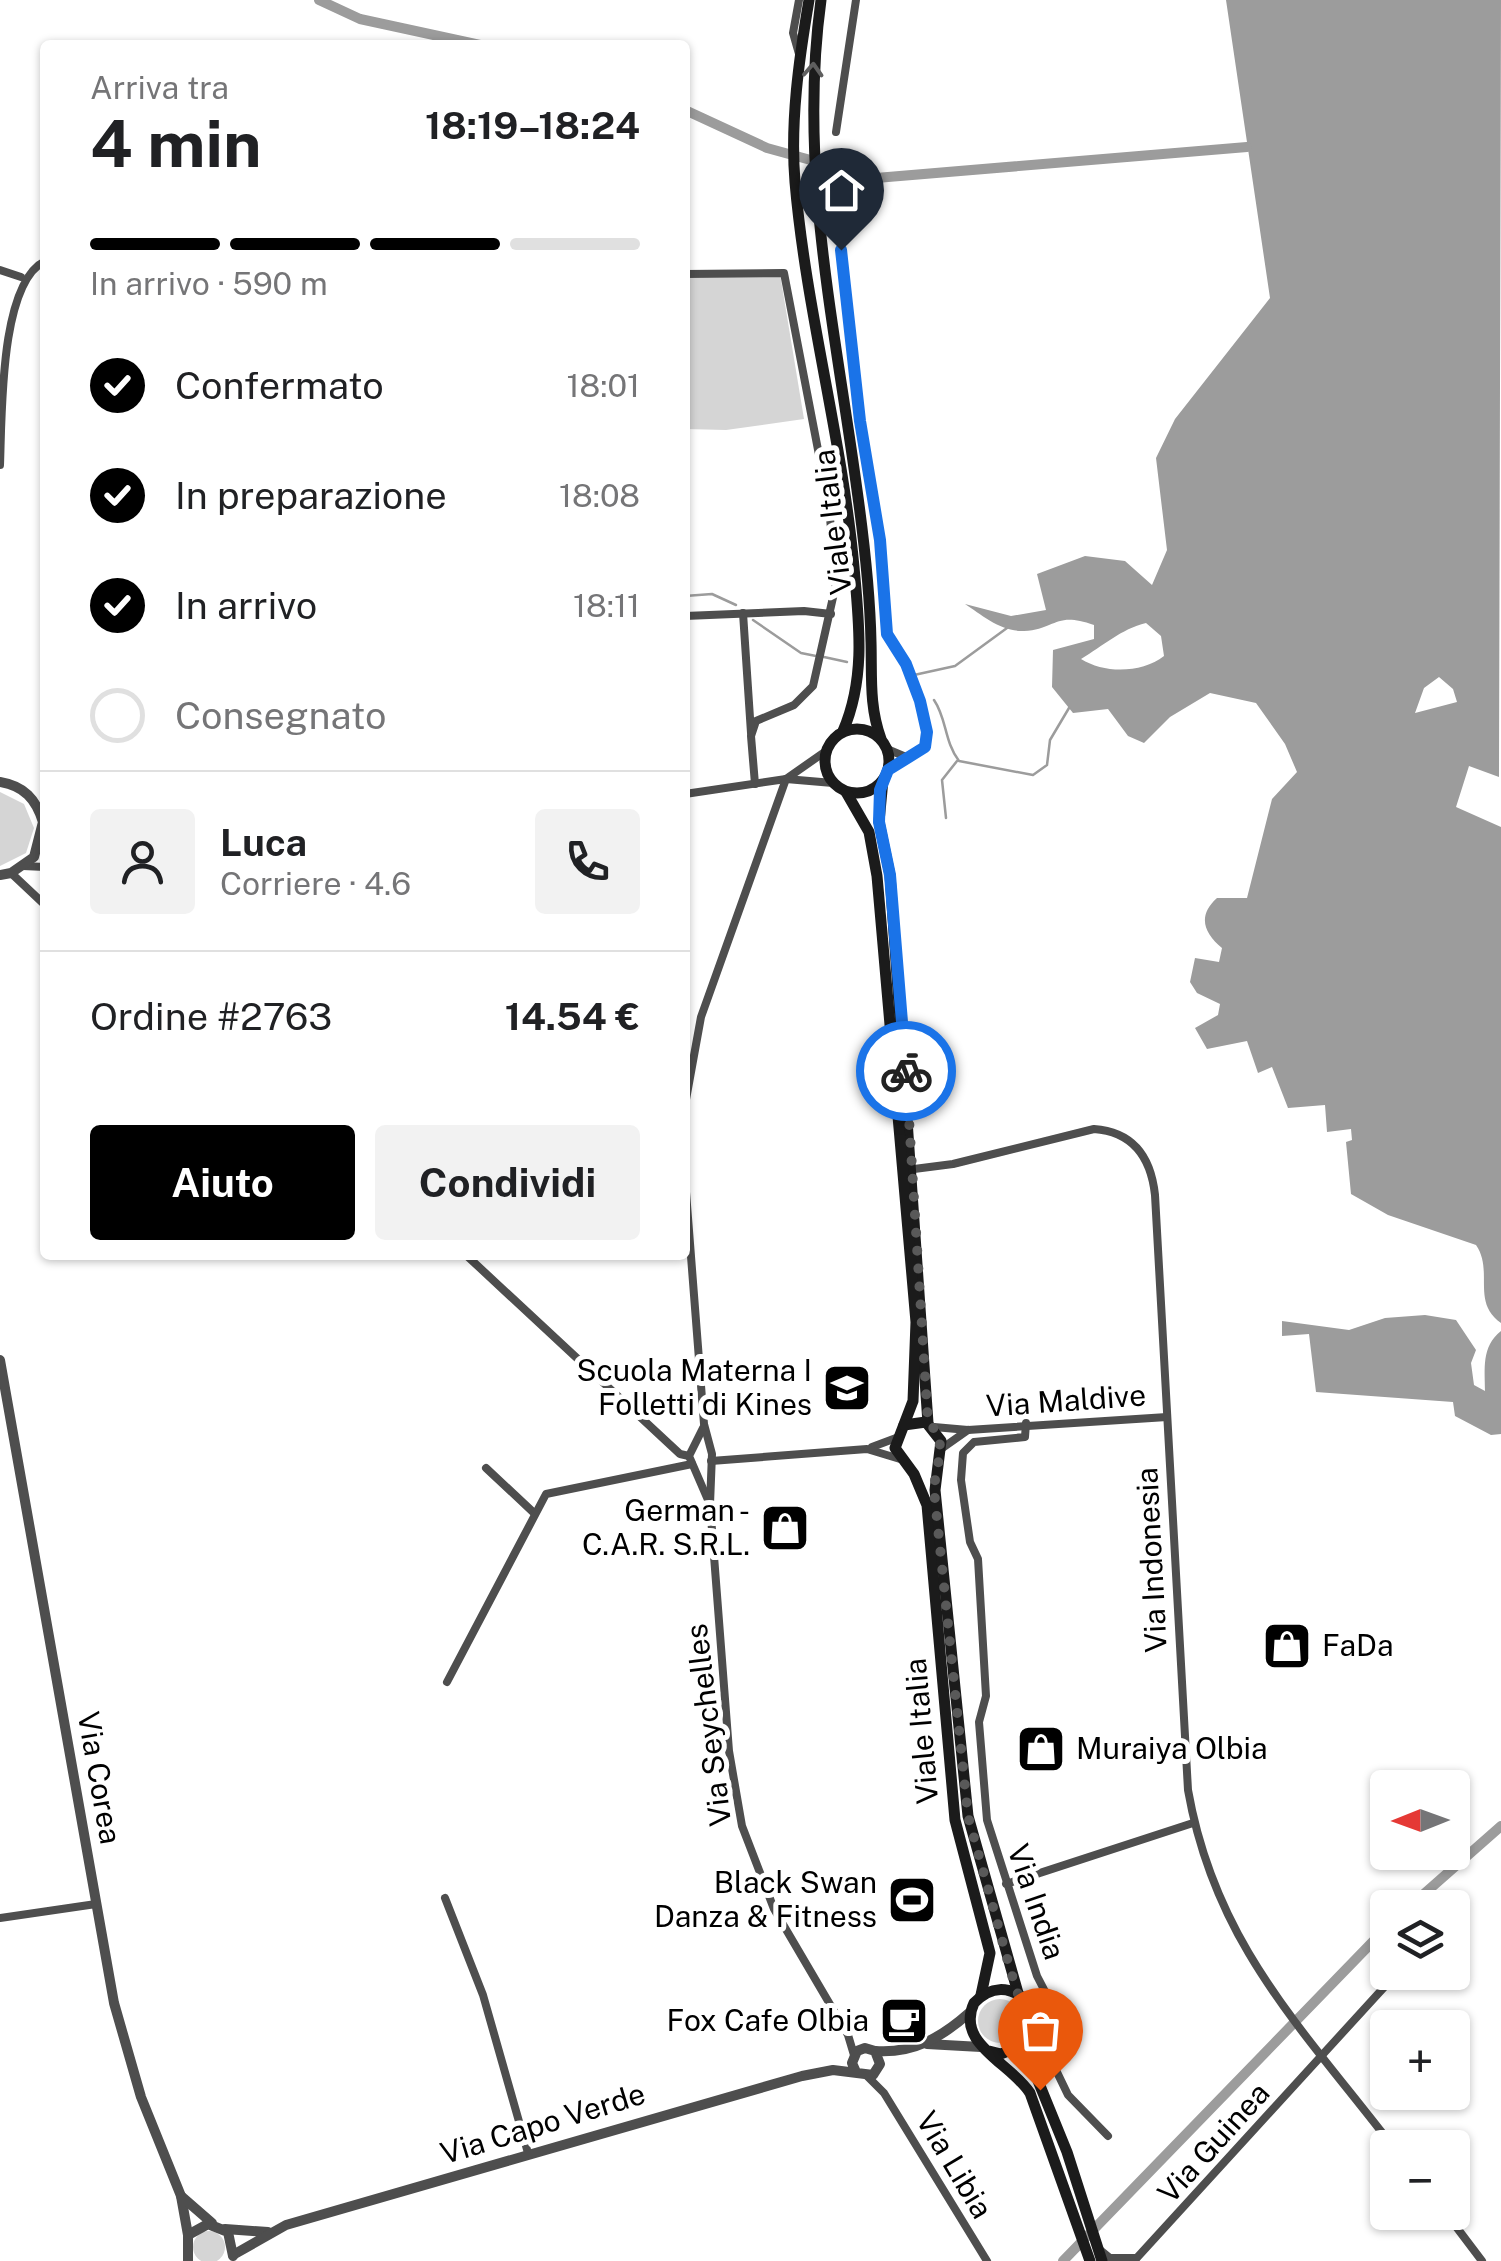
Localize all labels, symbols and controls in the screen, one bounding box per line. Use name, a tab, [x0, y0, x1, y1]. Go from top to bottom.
one-way arrow	[802, 62, 823, 78]
text: Arriva tra	[90, 69, 229, 106]
text: 18:19–18:24	[425, 103, 640, 148]
text: 4 min	[90, 105, 262, 182]
pin	[799, 148, 884, 251]
icon: home	[814, 163, 869, 218]
text: In arrivo · 590 m	[90, 265, 328, 302]
icon: check	[90, 358, 145, 413]
text: Confermato	[175, 363, 384, 408]
text: 18:01	[566, 367, 640, 404]
street label: Viale Italia	[805, 447, 859, 597]
icon: check	[90, 468, 145, 523]
text: In preparazione	[175, 473, 447, 518]
text: 18:08	[559, 477, 640, 514]
icon: check	[90, 578, 145, 633]
text: In arrivo	[175, 583, 317, 628]
text: 18:11	[573, 587, 640, 624]
text: Consegnato	[175, 693, 386, 738]
button: person	[90, 809, 195, 914]
button: phone	[535, 809, 640, 914]
text: Luca	[220, 820, 307, 865]
text: Corriere · 4.6	[220, 865, 411, 902]
text: Ordine #2763	[90, 994, 332, 1039]
text: 14.54 €	[505, 994, 640, 1039]
courier	[856, 1021, 956, 1121]
icon: bike	[879, 1044, 934, 1099]
button: Aiuto	[90, 1125, 355, 1240]
button: Condividi	[375, 1125, 640, 1240]
place label: Scuola Materna I Folletti di Kines	[576, 1352, 812, 1422]
school or university icon: Scuola Materna I Folletti di Kines	[821, 1362, 873, 1414]
street label: Via Maldive	[985, 1376, 1147, 1424]
street label: Via Indonesia	[1128, 1466, 1174, 1654]
place label: German - C.A.R. S.R.L.	[582, 1492, 750, 1562]
shop icon: German - C.A.R. S.R.L.	[759, 1502, 811, 1554]
shop icon: FaDa	[1261, 1620, 1313, 1672]
street label: Via Seychelles	[678, 1622, 738, 1828]
place label: FaDa	[1322, 1627, 1394, 1663]
street label: Viale Italia	[897, 1657, 945, 1805]
street label: Via Corea	[71, 1709, 129, 1847]
shop icon: Muraiya Olbia	[1015, 1723, 1067, 1775]
place label: Muraiya Olbia	[1076, 1730, 1268, 1766]
north arrow	[1370, 1770, 1470, 1870]
map controls	[1370, 1770, 1470, 2230]
street label: Via India	[1000, 1839, 1073, 1964]
place label: Black Swan Danza & Fitness	[654, 1864, 877, 1934]
sports icon: Black Swan Danza & Fitness	[886, 1874, 938, 1926]
button: layers	[1370, 1890, 1470, 1990]
pin	[998, 1988, 1083, 2091]
cafe icon: Fox Cafe Olbia	[878, 1995, 930, 2047]
place label: Fox Cafe Olbia	[667, 2002, 869, 2038]
icon: bag	[1013, 2003, 1068, 2058]
button: +	[1370, 2010, 1470, 2110]
street label: Via Capo Verde	[436, 2075, 649, 2171]
street label: Via Guinea	[1150, 2075, 1277, 2210]
street label: Via Libia	[909, 2104, 1001, 2224]
button: −	[1370, 2130, 1470, 2230]

